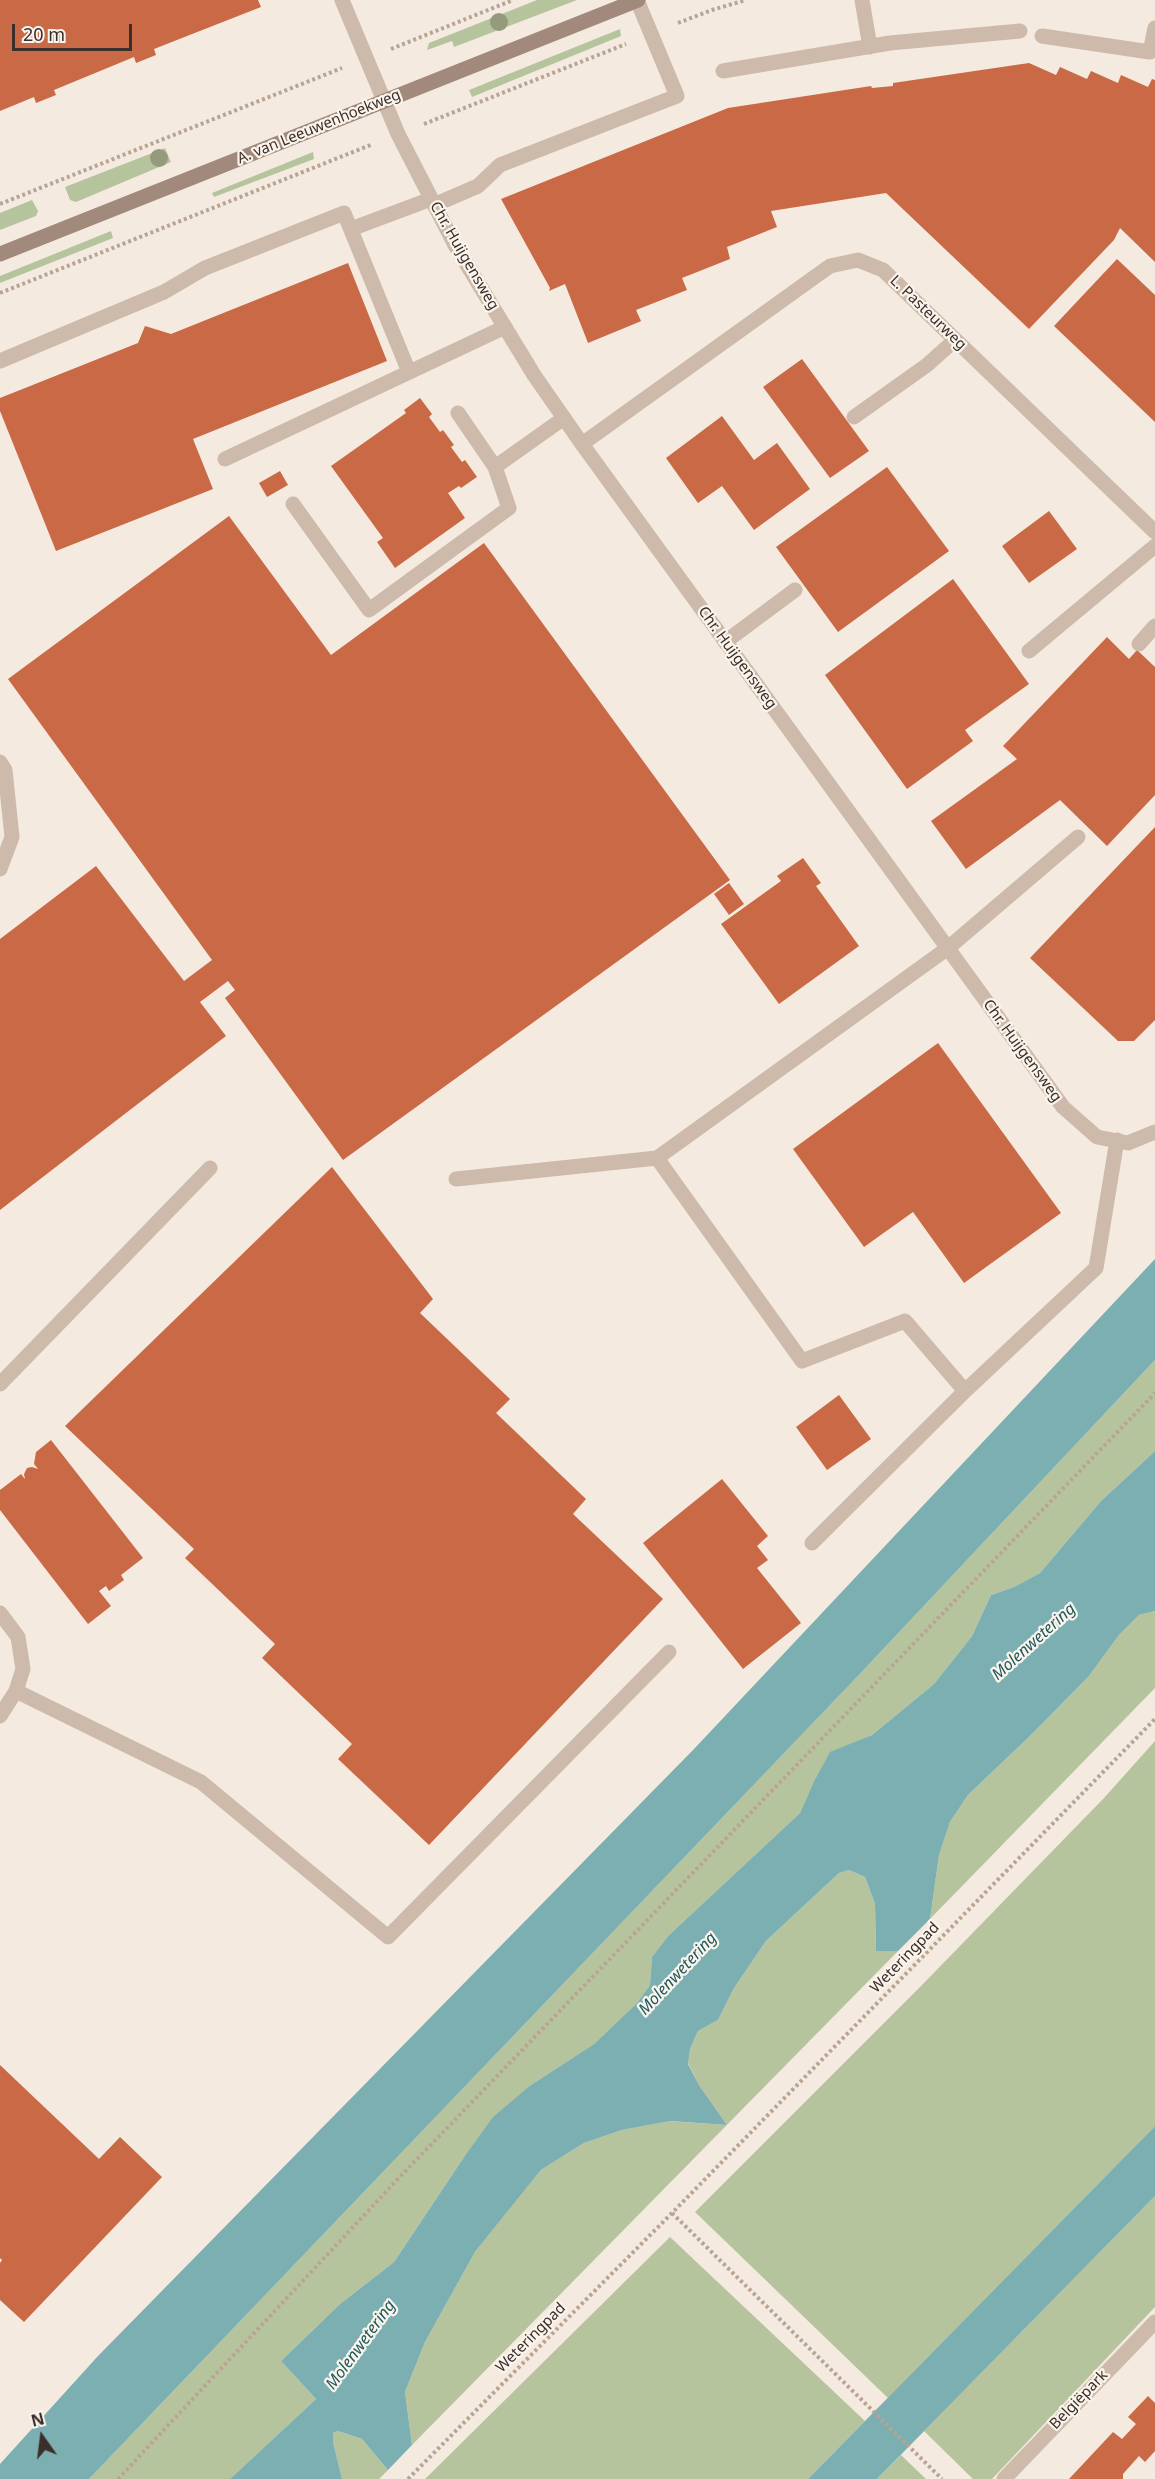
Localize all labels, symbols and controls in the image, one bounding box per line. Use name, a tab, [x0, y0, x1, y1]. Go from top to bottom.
scale bar	[15, 12, 135, 50]
text: 20 m	[23, 22, 65, 46]
street label: A. van Leeuwenhoekweg	[235, 86, 403, 168]
street label: Chr. Huijgensweg	[426, 199, 502, 313]
street label: L. Pasteurweg	[886, 272, 970, 354]
street label: Chr. Huijgensweg	[694, 603, 780, 713]
street label: Chr. Huijgensweg	[979, 996, 1065, 1106]
water label: Molenwetering	[988, 1599, 1080, 1685]
street label: Weteringpad	[867, 1919, 943, 1997]
water label: Molenwetering	[635, 1929, 721, 2019]
water label: Molenwetering	[322, 2297, 400, 2393]
street label: Weteringpad	[492, 2299, 570, 2377]
street label: Belgiëpark	[1046, 2367, 1112, 2433]
north arrow	[12, 2407, 72, 2467]
text: N	[29, 2407, 47, 2432]

